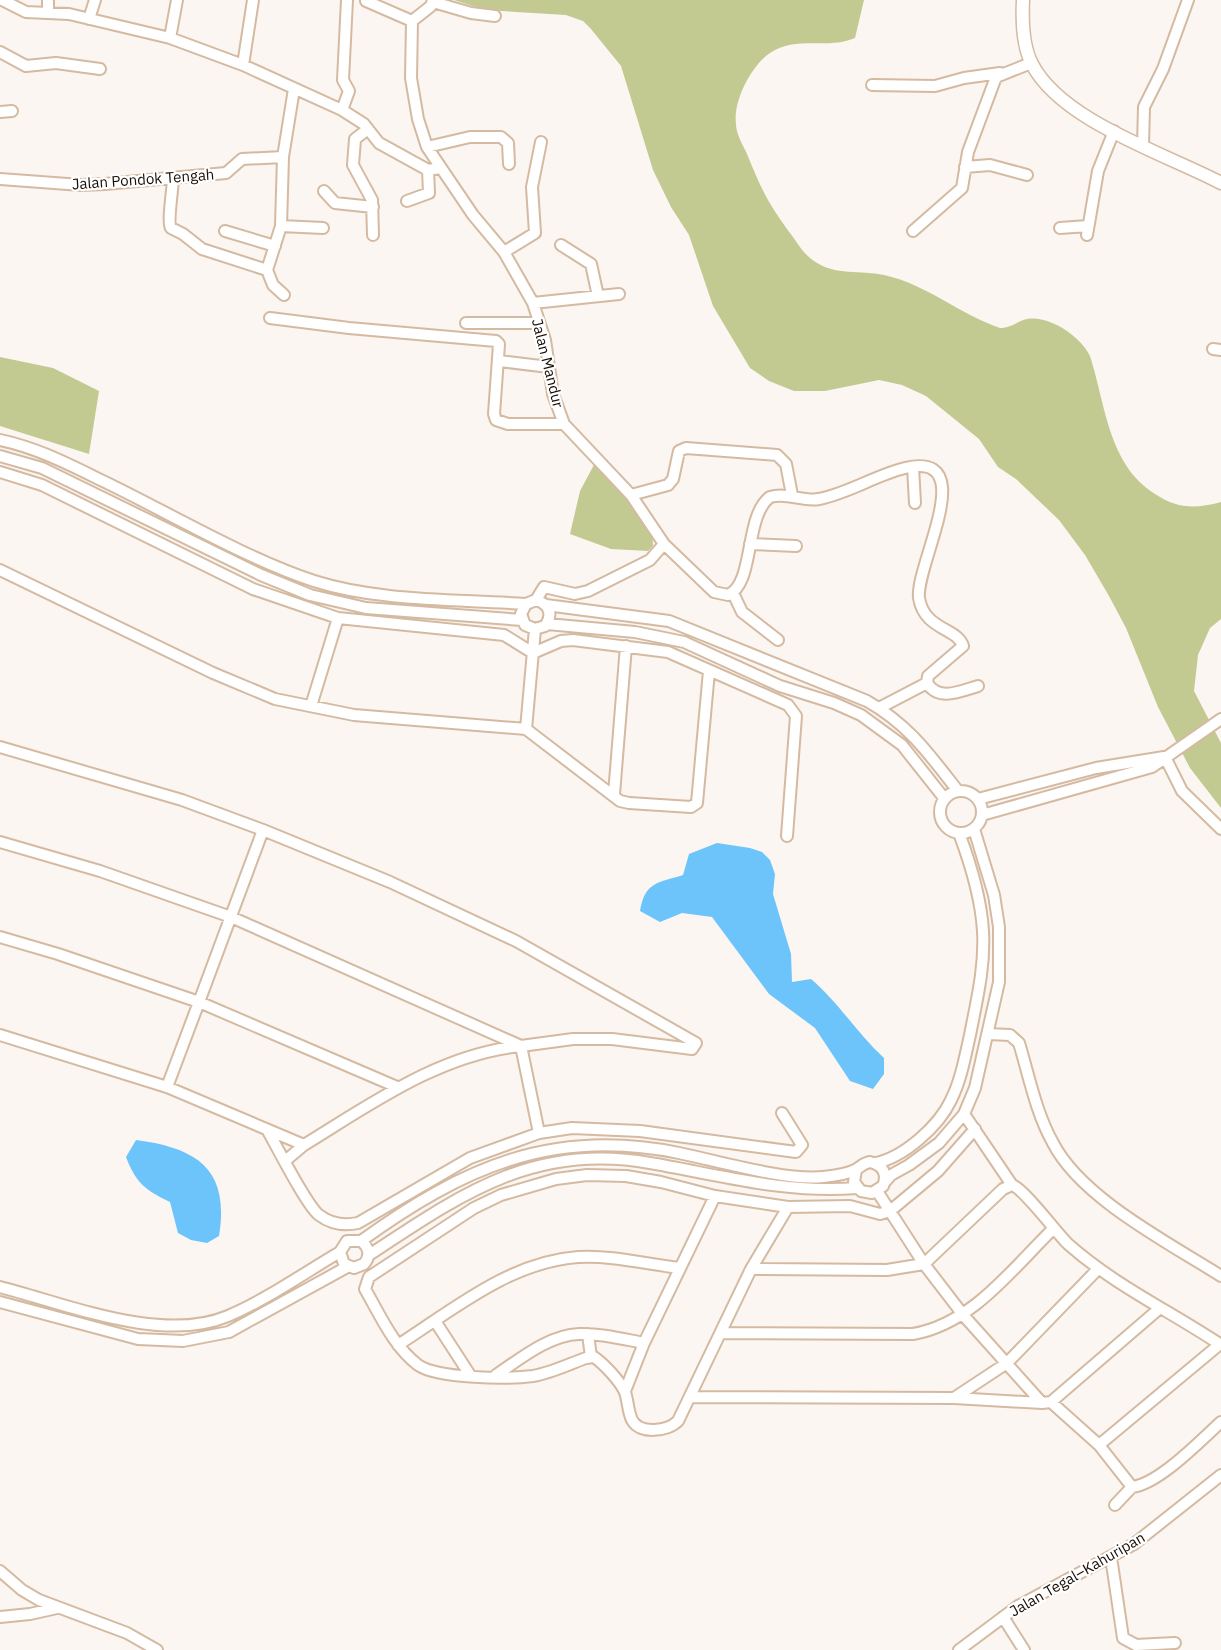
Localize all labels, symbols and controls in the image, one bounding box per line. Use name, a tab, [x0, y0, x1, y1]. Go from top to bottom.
street label: Jalan Pondok Tengah	[71, 165, 215, 193]
street label: Jalan Mandur	[528, 316, 568, 410]
street label: Jalan Tegal–Kahuripan	[1006, 1527, 1148, 1621]

